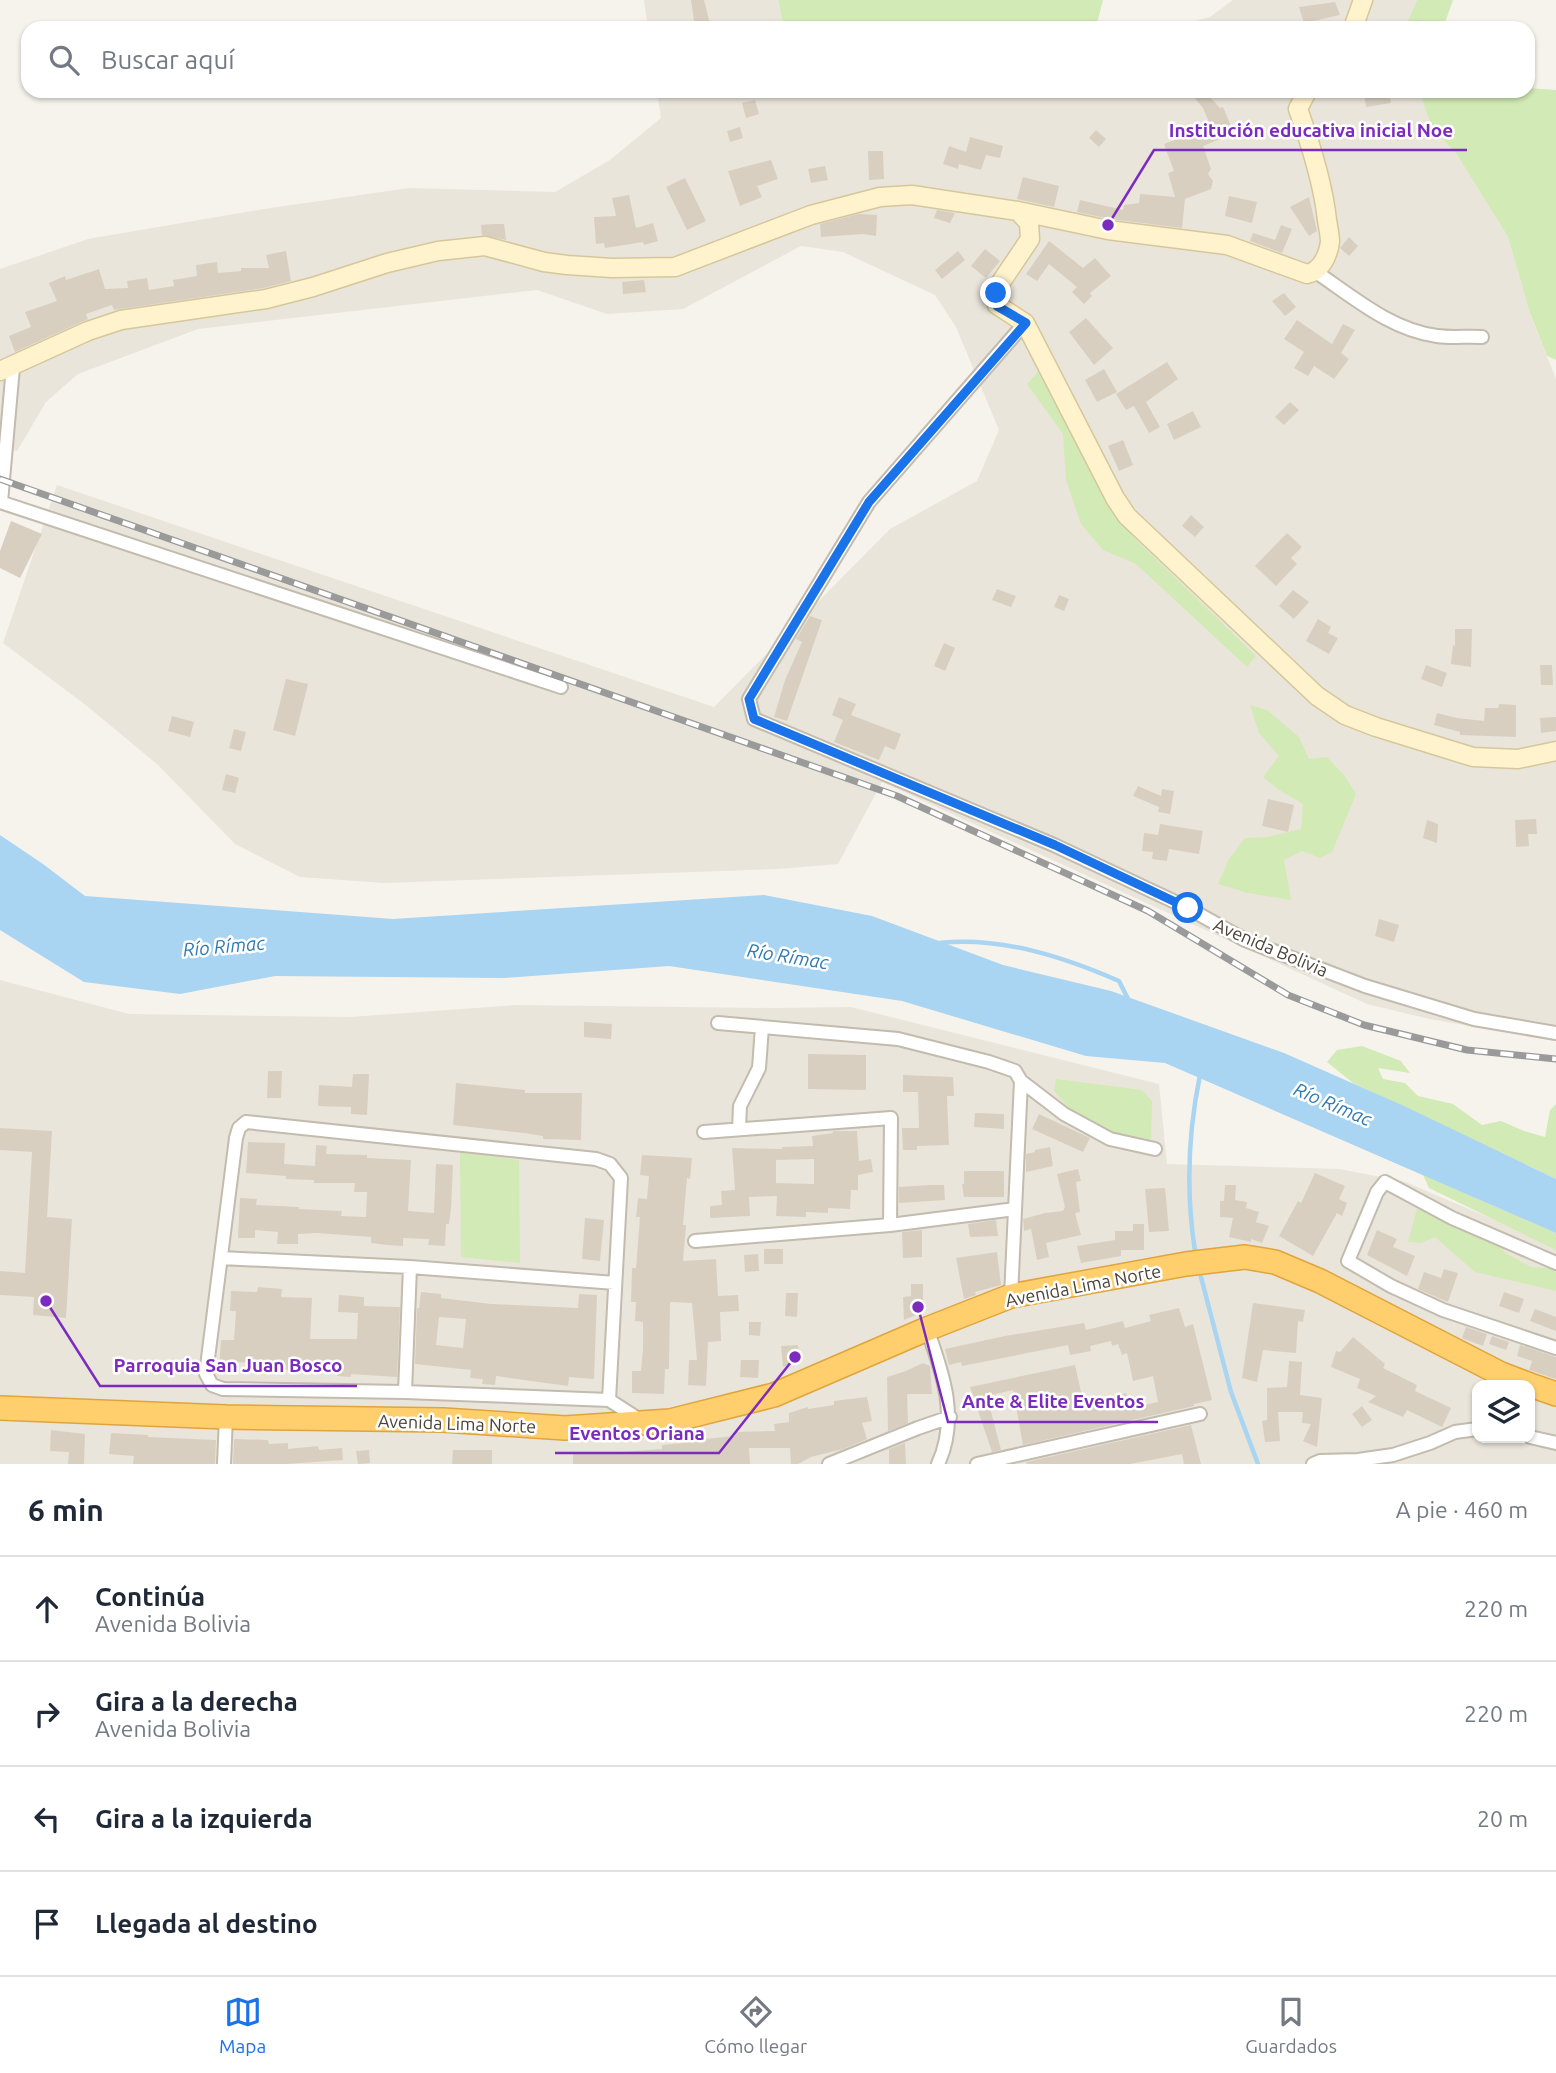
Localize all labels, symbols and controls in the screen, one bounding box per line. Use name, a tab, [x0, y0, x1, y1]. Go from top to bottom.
search box	[21, 21, 1535, 98]
icon: search	[45, 41, 83, 79]
text: Buscar aquí	[101, 45, 235, 74]
callout: Institución educativa inicial Noe	[1154, 110, 1467, 150]
text: Institución educativa inicial Noe	[1169, 119, 1453, 141]
route end	[980, 277, 1011, 308]
route start	[1172, 892, 1203, 923]
street label: Avenida Bolivia	[1211, 914, 1331, 980]
water label: Río Rímac	[182, 931, 266, 961]
water label: Río Rímac	[746, 939, 830, 973]
water label: Río Rímac	[1291, 1078, 1375, 1130]
street label: Avenida Lima Norte	[1003, 1260, 1163, 1310]
callout: Parroquia San Juan Bosco	[100, 1346, 357, 1386]
text: Parroquia San Juan Bosco	[114, 1354, 342, 1376]
map controls	[1472, 1380, 1535, 1443]
button: layers	[1472, 1380, 1535, 1443]
callout: Ante & Elite Eventos	[948, 1382, 1158, 1422]
text: Ante & Elite Eventos	[962, 1390, 1144, 1412]
street label: Avenida Lima Norte	[378, 1410, 536, 1436]
callout: Eventos Oriana	[555, 1413, 719, 1453]
text: Eventos Oriana	[569, 1422, 705, 1444]
text: 6 min	[28, 1493, 104, 1527]
text: A pie · 460 m	[1396, 1497, 1528, 1522]
text: Continúa	[95, 1582, 205, 1611]
icon: ahead	[28, 1590, 66, 1628]
text: 220 m	[1464, 1596, 1528, 1621]
text: Avenida Bolivia	[95, 1611, 251, 1636]
text: Gira a la derecha	[95, 1687, 298, 1716]
icon: right	[28, 1695, 66, 1733]
text: 220 m	[1464, 1701, 1528, 1726]
text: Avenida Bolivia	[95, 1716, 251, 1741]
icon: left	[28, 1800, 66, 1838]
text: Gira a la izquierda	[95, 1804, 313, 1833]
text: 20 m	[1477, 1806, 1528, 1831]
icon: arrive	[28, 1905, 66, 1943]
text: Llegada al destino	[95, 1909, 318, 1938]
tab: Mapa	[219, 1993, 266, 2057]
tab: Cómo llegar	[704, 1993, 807, 2057]
tab: Guardados	[1245, 1993, 1337, 2057]

